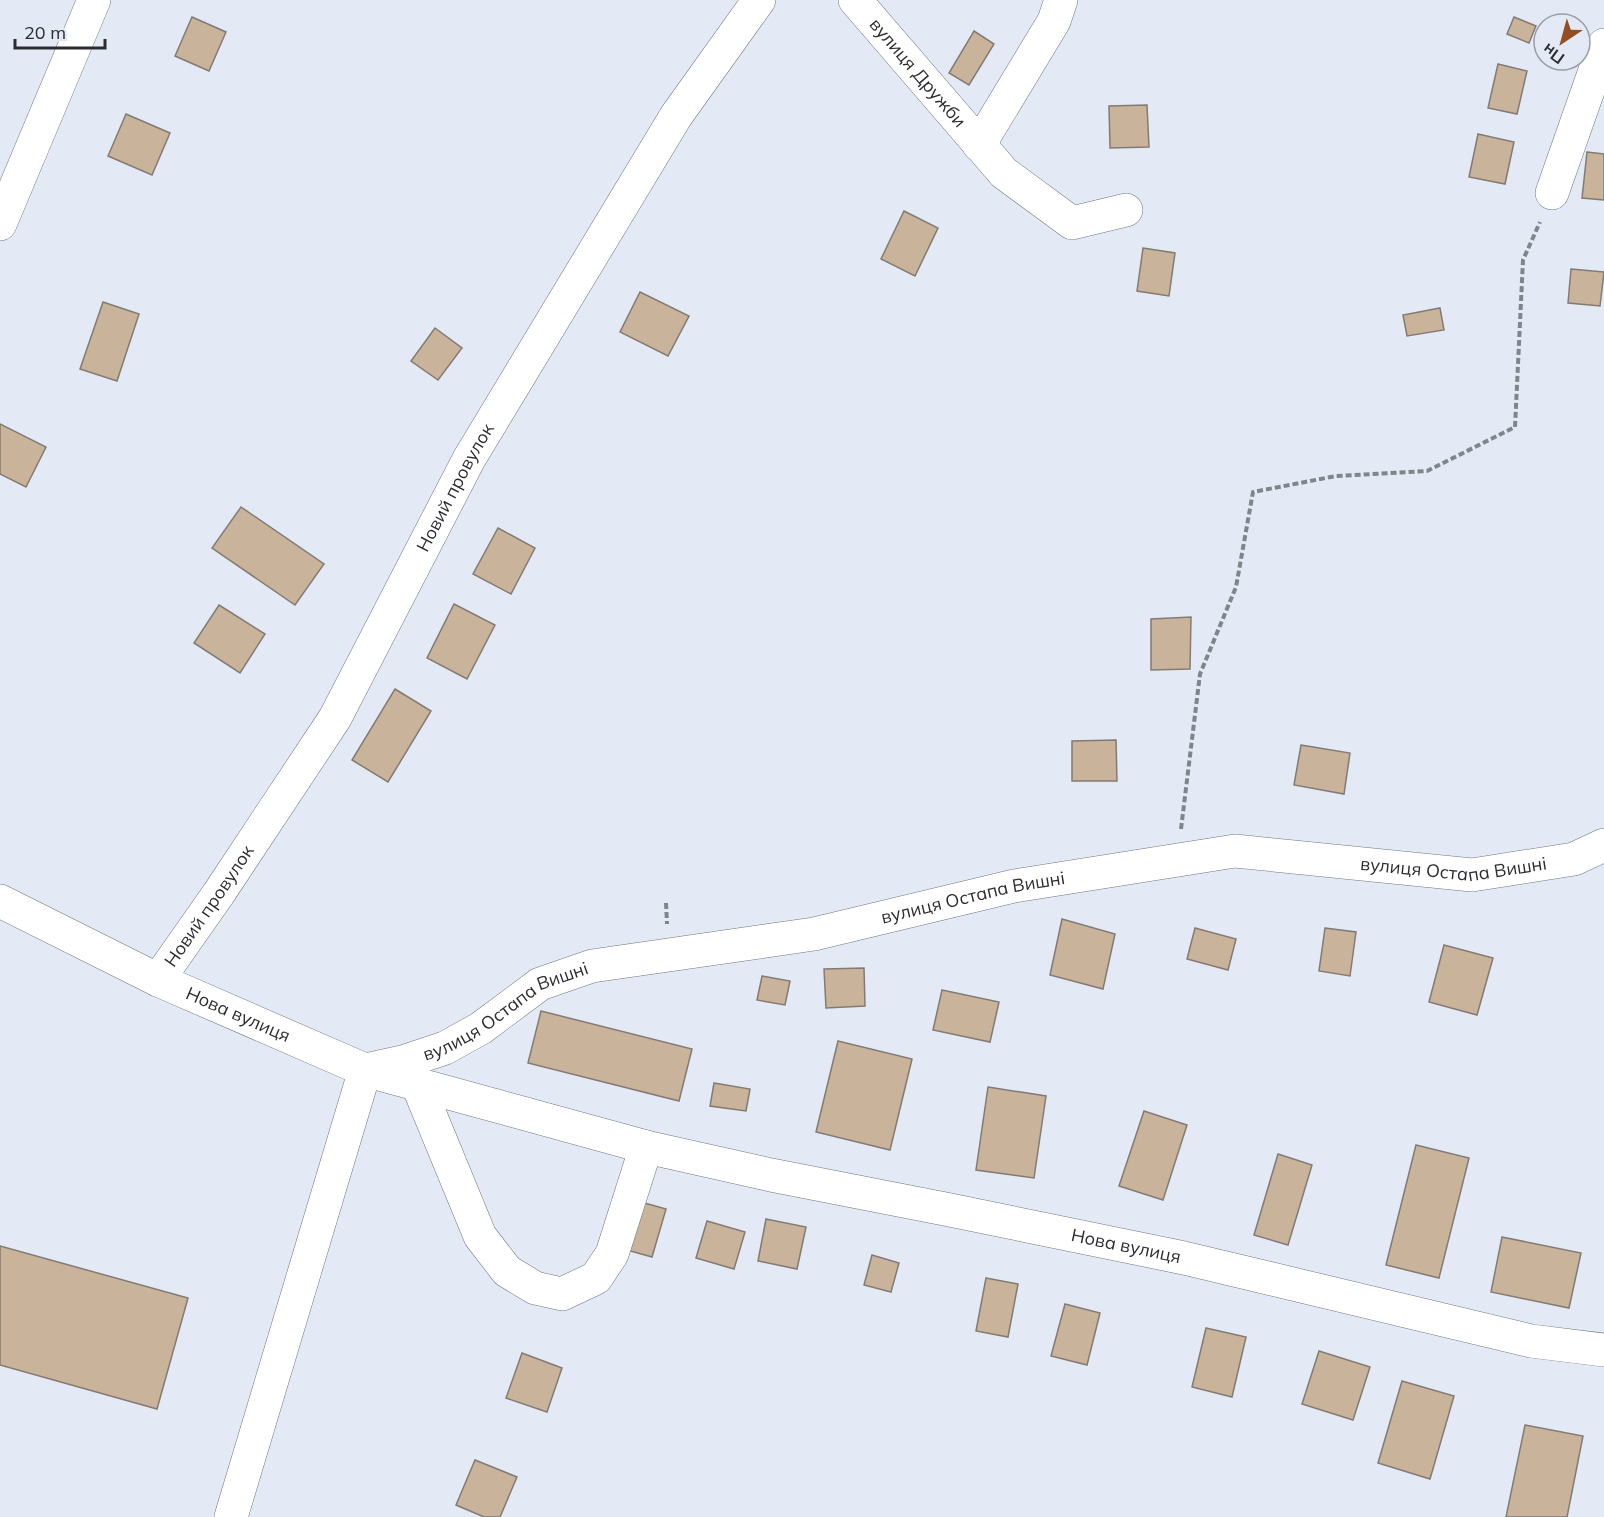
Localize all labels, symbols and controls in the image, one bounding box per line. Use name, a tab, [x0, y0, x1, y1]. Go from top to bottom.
scale bar	[15, 12, 105, 50]
north arrow	[1532, 12, 1592, 72]
street label: вулиця Дружби	[865, 13, 971, 132]
text: 20 m	[24, 21, 66, 44]
text: Пн	[1538, 40, 1568, 69]
street label: Новий провулок	[411, 419, 499, 556]
street label: Новий провулок	[159, 840, 259, 971]
street label: вулиця Остапа Вишні	[1359, 851, 1548, 886]
street label: вулиця Остапа Вишні	[879, 866, 1066, 929]
street label: вулиця Остапа Вишні	[420, 956, 591, 1066]
street label: Нова вулиця	[183, 982, 294, 1047]
street label: Нова вулиця	[1069, 1223, 1183, 1268]

